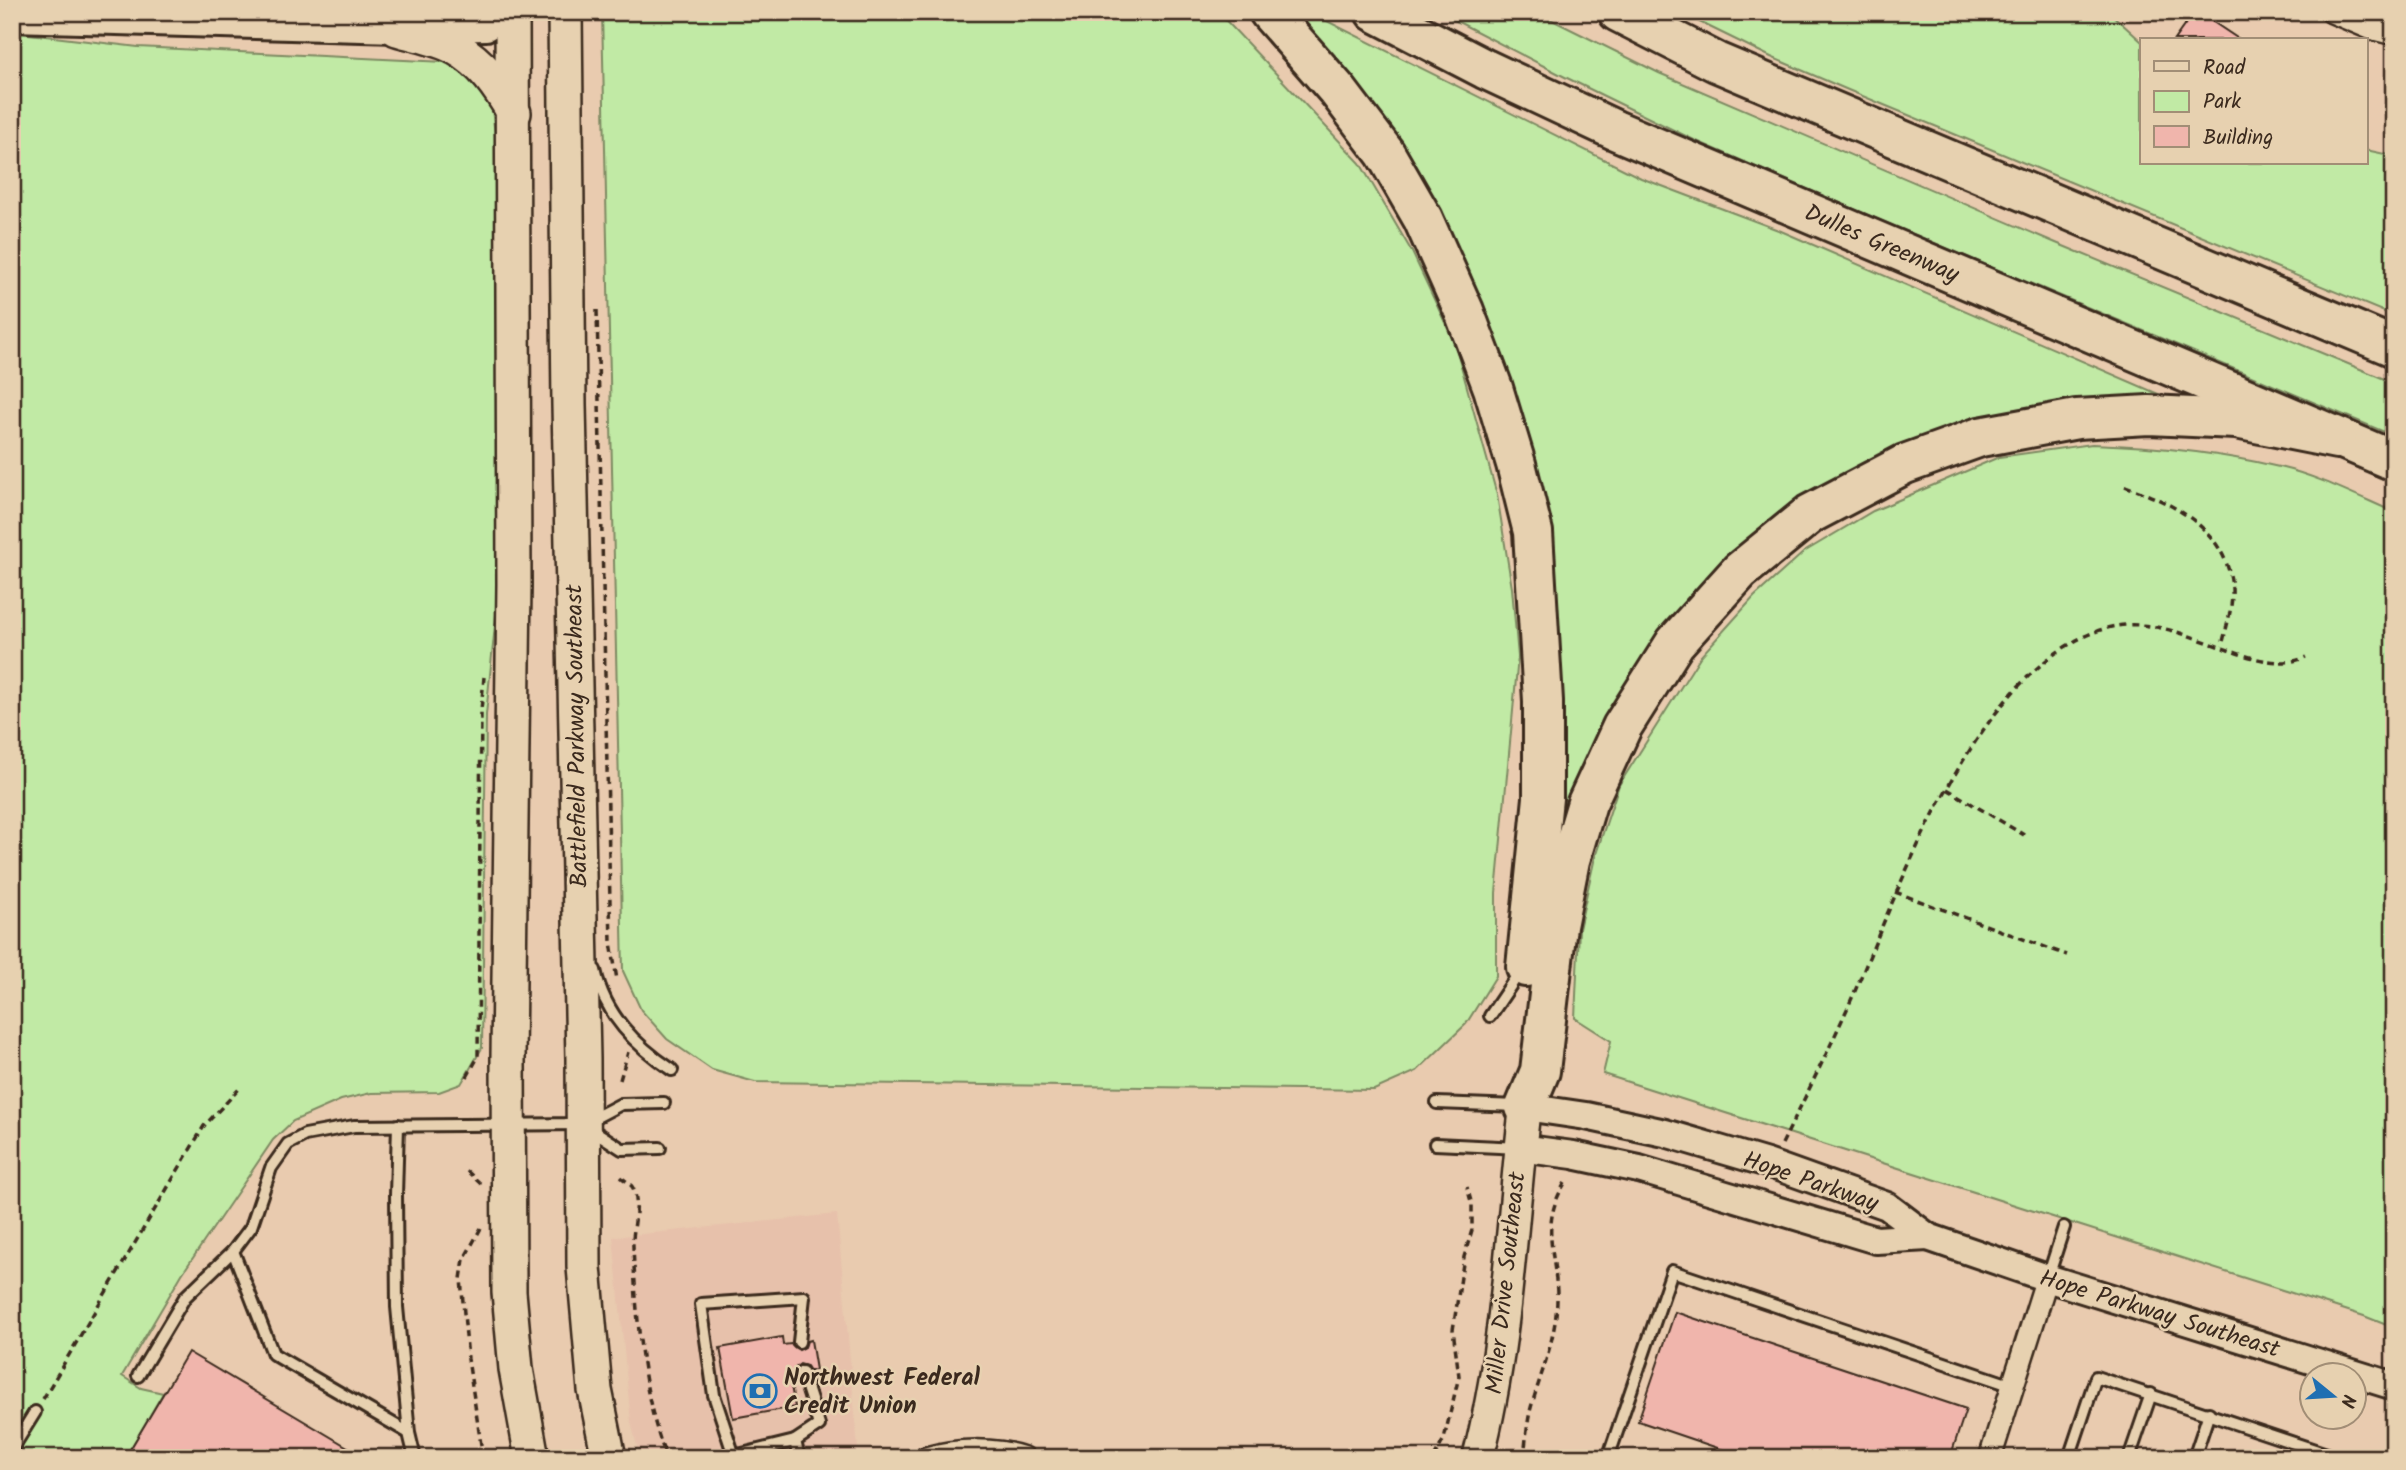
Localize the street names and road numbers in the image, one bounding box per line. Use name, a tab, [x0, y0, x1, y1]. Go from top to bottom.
street label: Dulles Greenway	[1798, 194, 1966, 295]
street label: Battlefield Parkway Southeast	[555, 583, 600, 888]
street label: Hope Parkway	[1738, 1141, 1884, 1224]
street label: Miller Drive Southeast	[1475, 1169, 1538, 1396]
street label: Hope Parkway Southeast	[2035, 1259, 2285, 1370]

